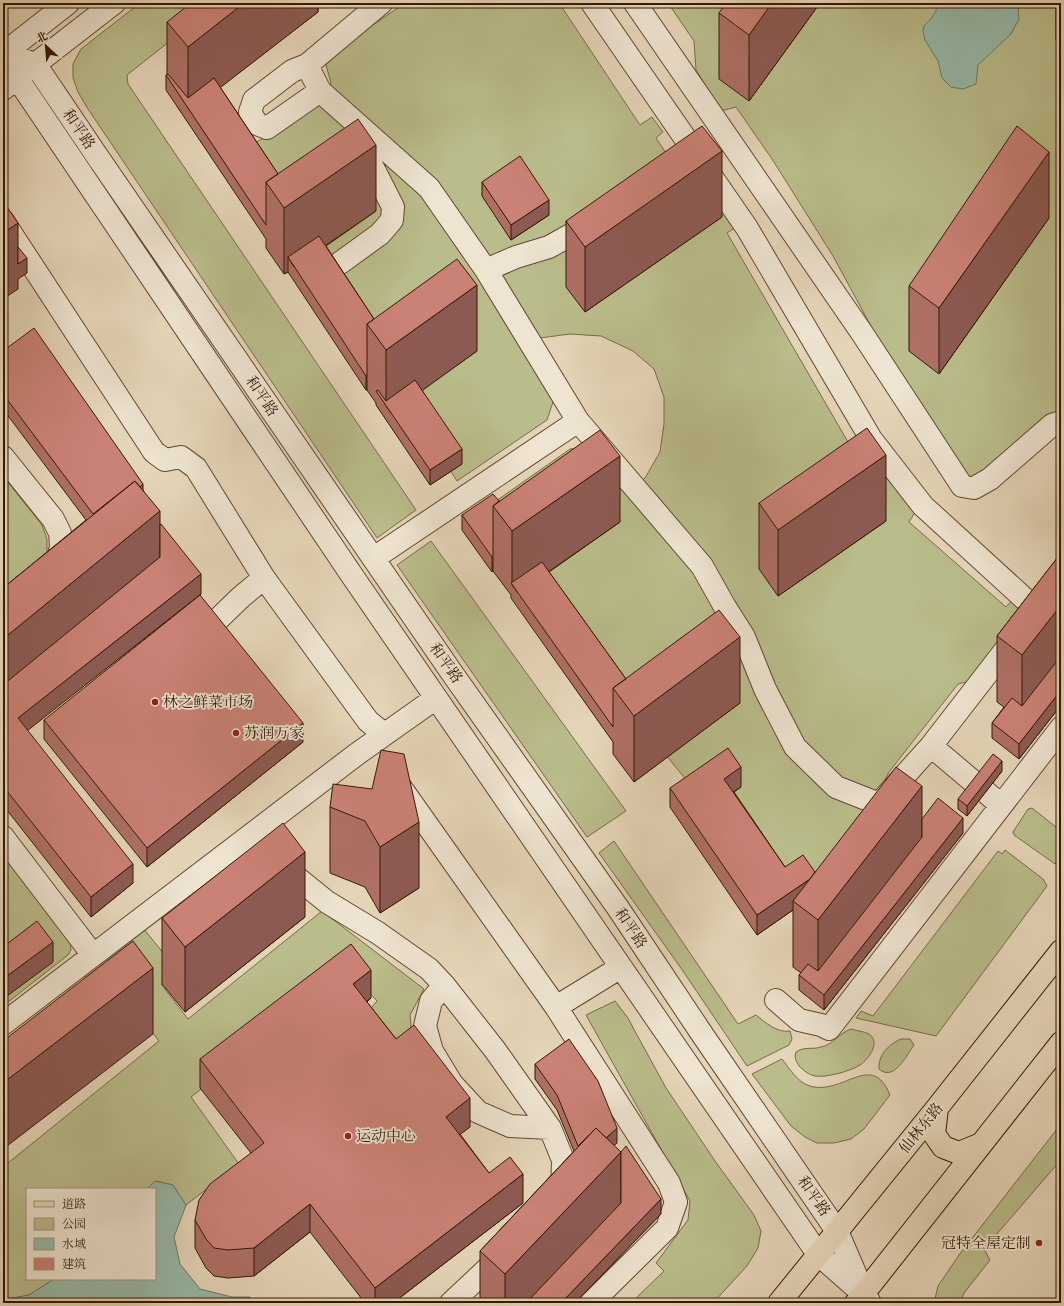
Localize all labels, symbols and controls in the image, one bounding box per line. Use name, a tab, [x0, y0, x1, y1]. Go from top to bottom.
north arrow	[26, 26, 66, 66]
text: 北	[34, 28, 50, 46]
street label: 和平路	[59, 105, 100, 153]
street label: 和平路	[242, 372, 283, 420]
street label: 和平路	[426, 639, 467, 687]
place label: 林之鲜菜市场	[163, 692, 253, 711]
marker: 林之鲜菜市场	[150, 697, 160, 707]
place label: 苏润万家	[244, 723, 304, 742]
marker: 苏润万家	[231, 728, 241, 738]
street label: 和平路	[611, 904, 652, 952]
street label: 仙林东路	[894, 1098, 947, 1157]
place label: 运动中心	[356, 1126, 416, 1145]
marker: 运动中心	[343, 1131, 353, 1141]
street label: 和平路	[794, 1172, 835, 1220]
legend	[26, 1188, 156, 1280]
text: 道路	[62, 1196, 86, 1212]
text: 公园	[62, 1216, 86, 1232]
place label: 冠特全屋定制	[941, 1233, 1031, 1252]
text: 水域	[62, 1236, 86, 1252]
marker: 冠特全屋定制	[1034, 1238, 1044, 1248]
text: 建筑	[62, 1256, 86, 1272]

